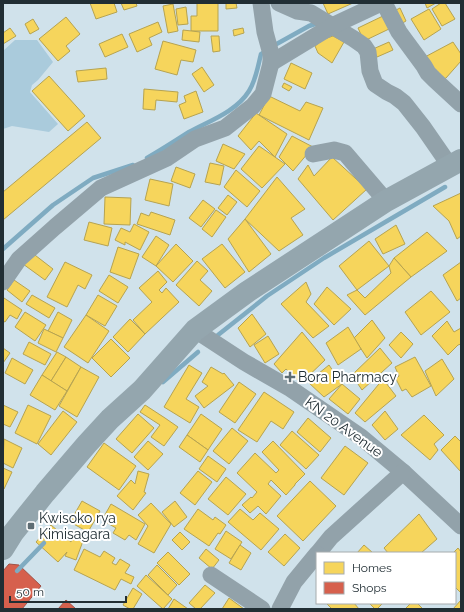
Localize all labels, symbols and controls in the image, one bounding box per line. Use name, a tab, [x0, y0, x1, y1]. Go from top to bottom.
place label: Bora Pharmacy	[298, 369, 397, 385]
marker: Bora Pharmacy	[285, 372, 295, 382]
street label: KN 20 Avenue	[302, 394, 386, 460]
place label: Kwisoko rya Kimisagara	[39, 510, 116, 542]
marker: Kwisoko rya Kimisagara	[26, 521, 36, 531]
legend	[316, 552, 456, 604]
text: Homes	[352, 561, 392, 575]
scale bar	[10, 578, 126, 604]
text: Shops	[352, 581, 387, 595]
text: 50 m	[16, 585, 44, 599]

